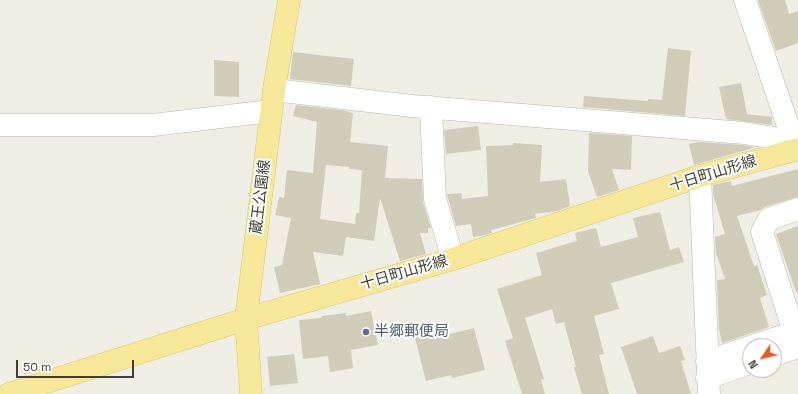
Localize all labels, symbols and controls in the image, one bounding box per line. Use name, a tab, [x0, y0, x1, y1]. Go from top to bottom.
street label: 十日町山形線	[667, 152, 759, 196]
street label: 蔵王公園線	[247, 159, 275, 235]
street label: 十日町山形線	[358, 252, 450, 294]
place label: 半郷郵便局	[374, 323, 449, 341]
marker: 半郷郵便局	[361, 327, 371, 337]
north arrow	[742, 338, 782, 378]
scale bar	[18, 352, 136, 378]
text: N	[745, 357, 761, 371]
text: 50 m	[23, 359, 51, 375]

